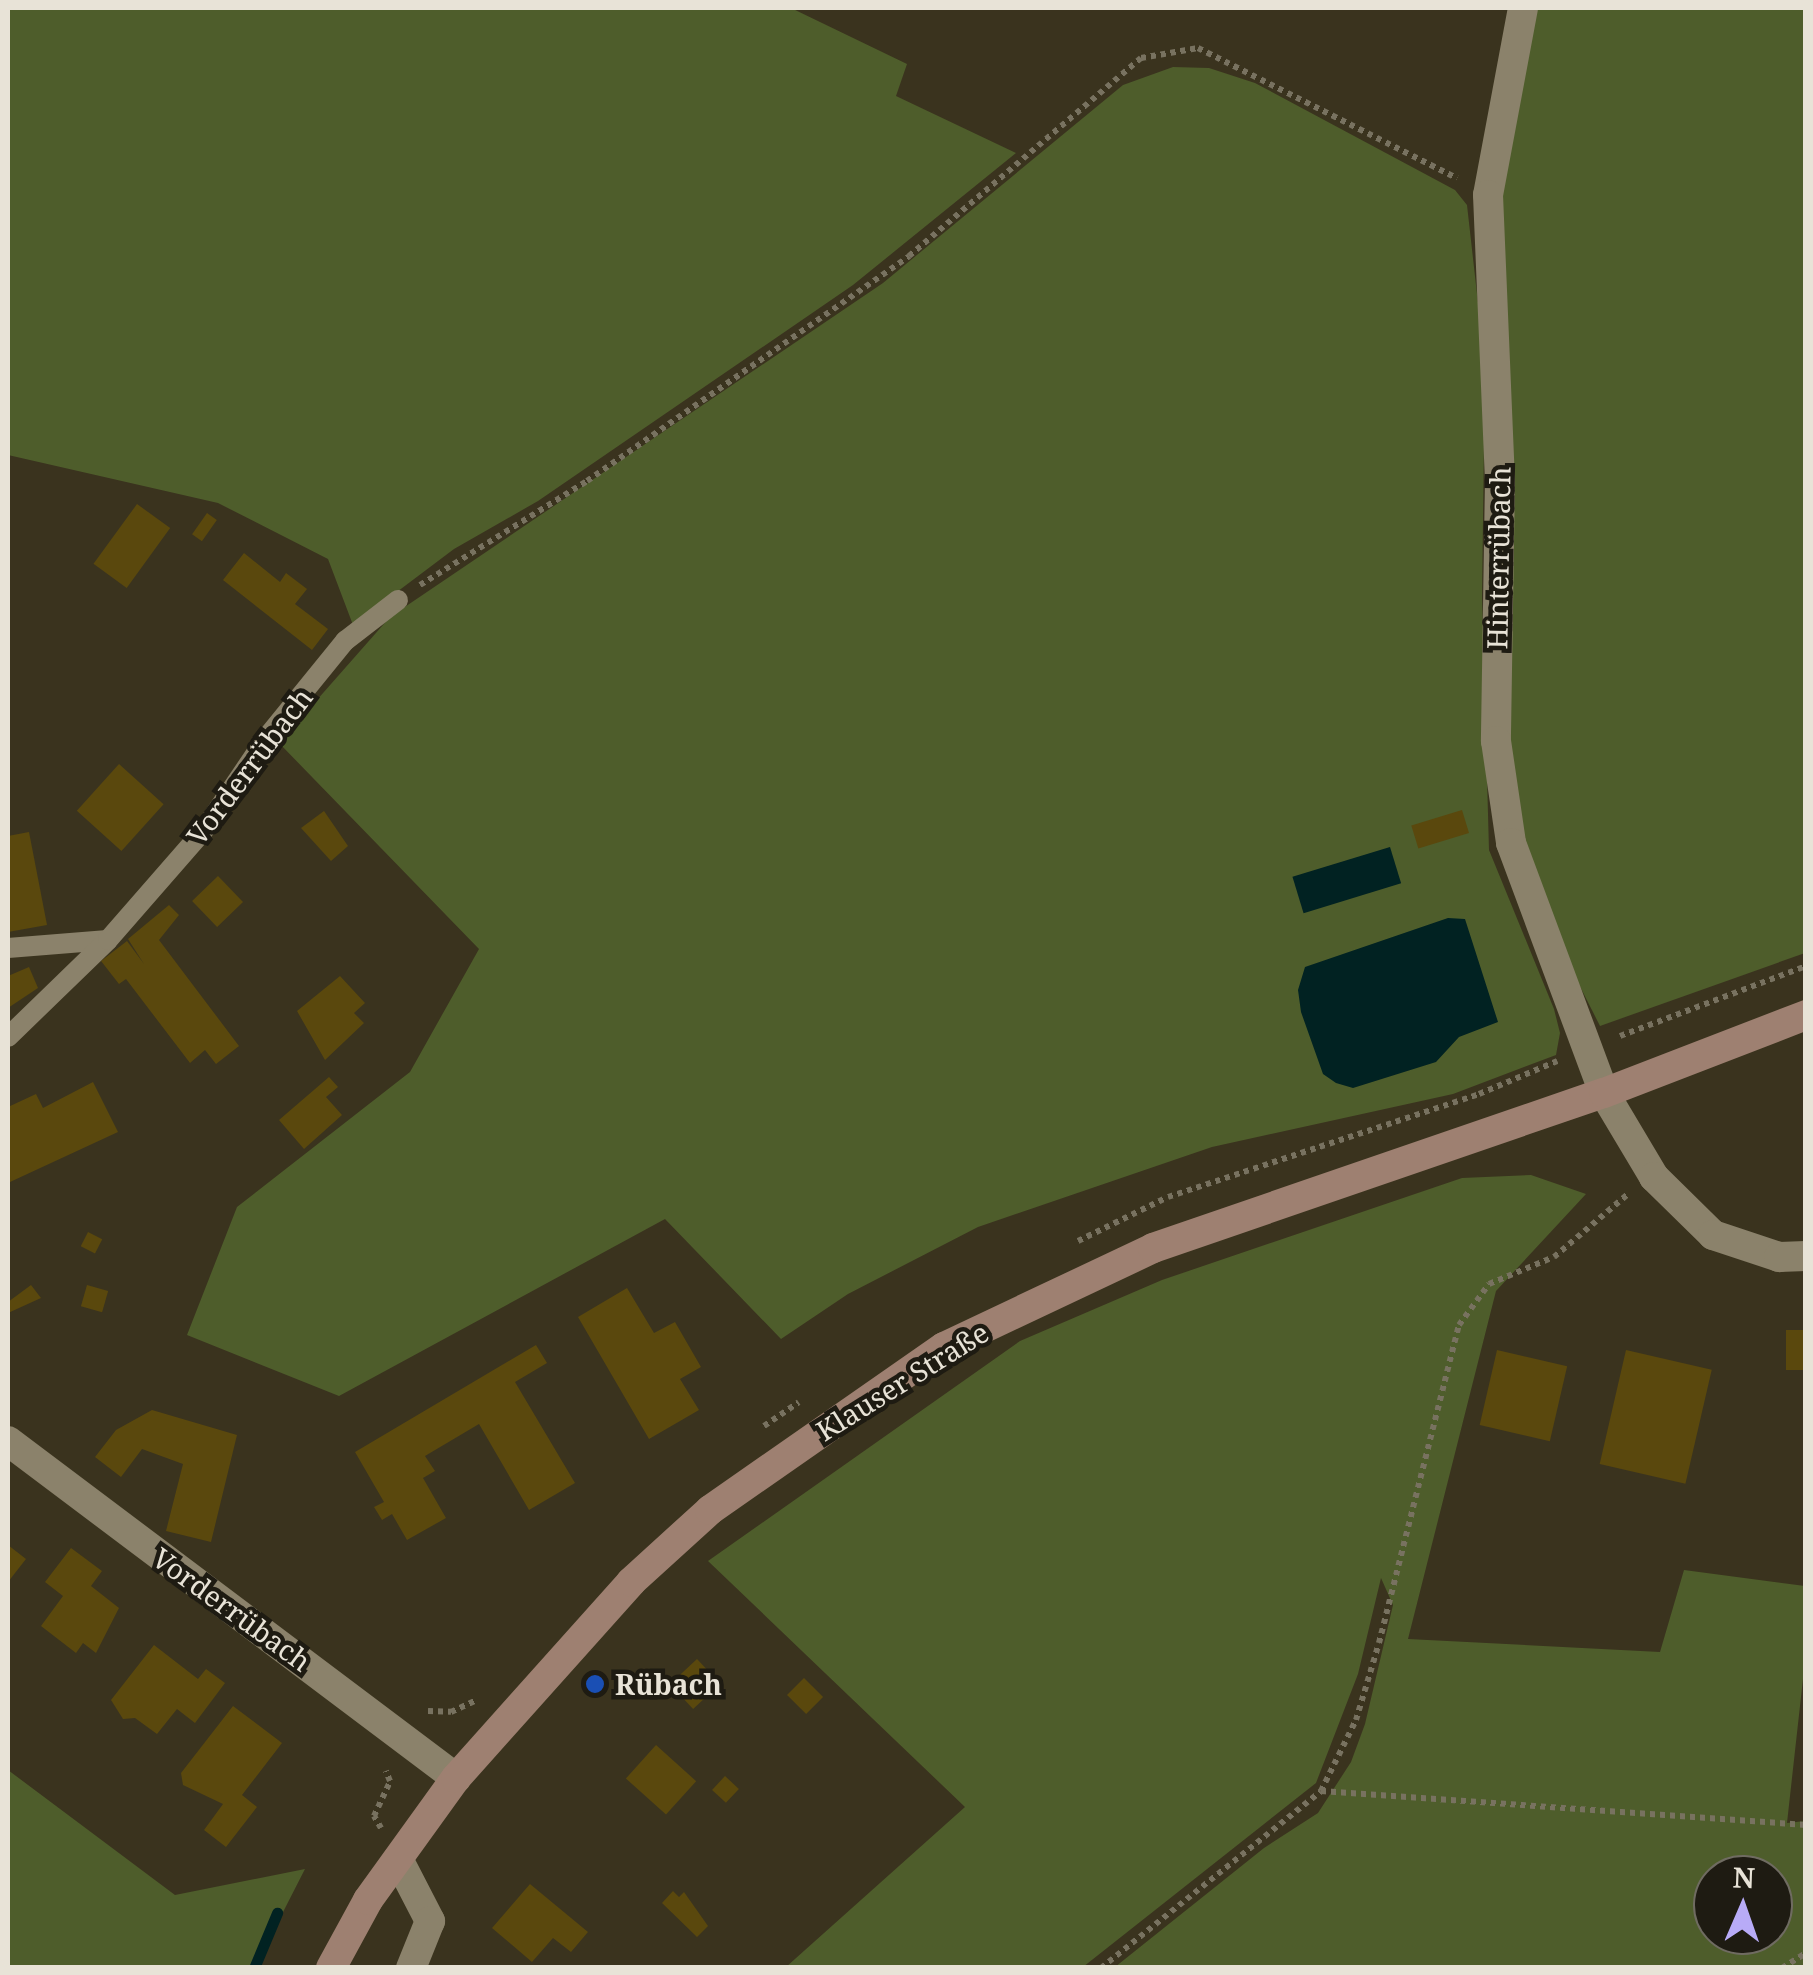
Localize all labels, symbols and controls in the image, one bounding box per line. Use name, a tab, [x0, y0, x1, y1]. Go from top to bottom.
street label: Hinterrübach	[1480, 466, 1516, 650]
street label: Vorderrübach	[179, 681, 319, 851]
street label: Klauser Straße	[810, 1315, 994, 1447]
street label: Vorderrübach	[146, 1540, 318, 1678]
place label: Rübach	[615, 1667, 722, 1701]
marker: Rübach	[584, 1673, 606, 1695]
north arrow	[1693, 1855, 1793, 1955]
text: N	[1732, 1858, 1756, 1896]

